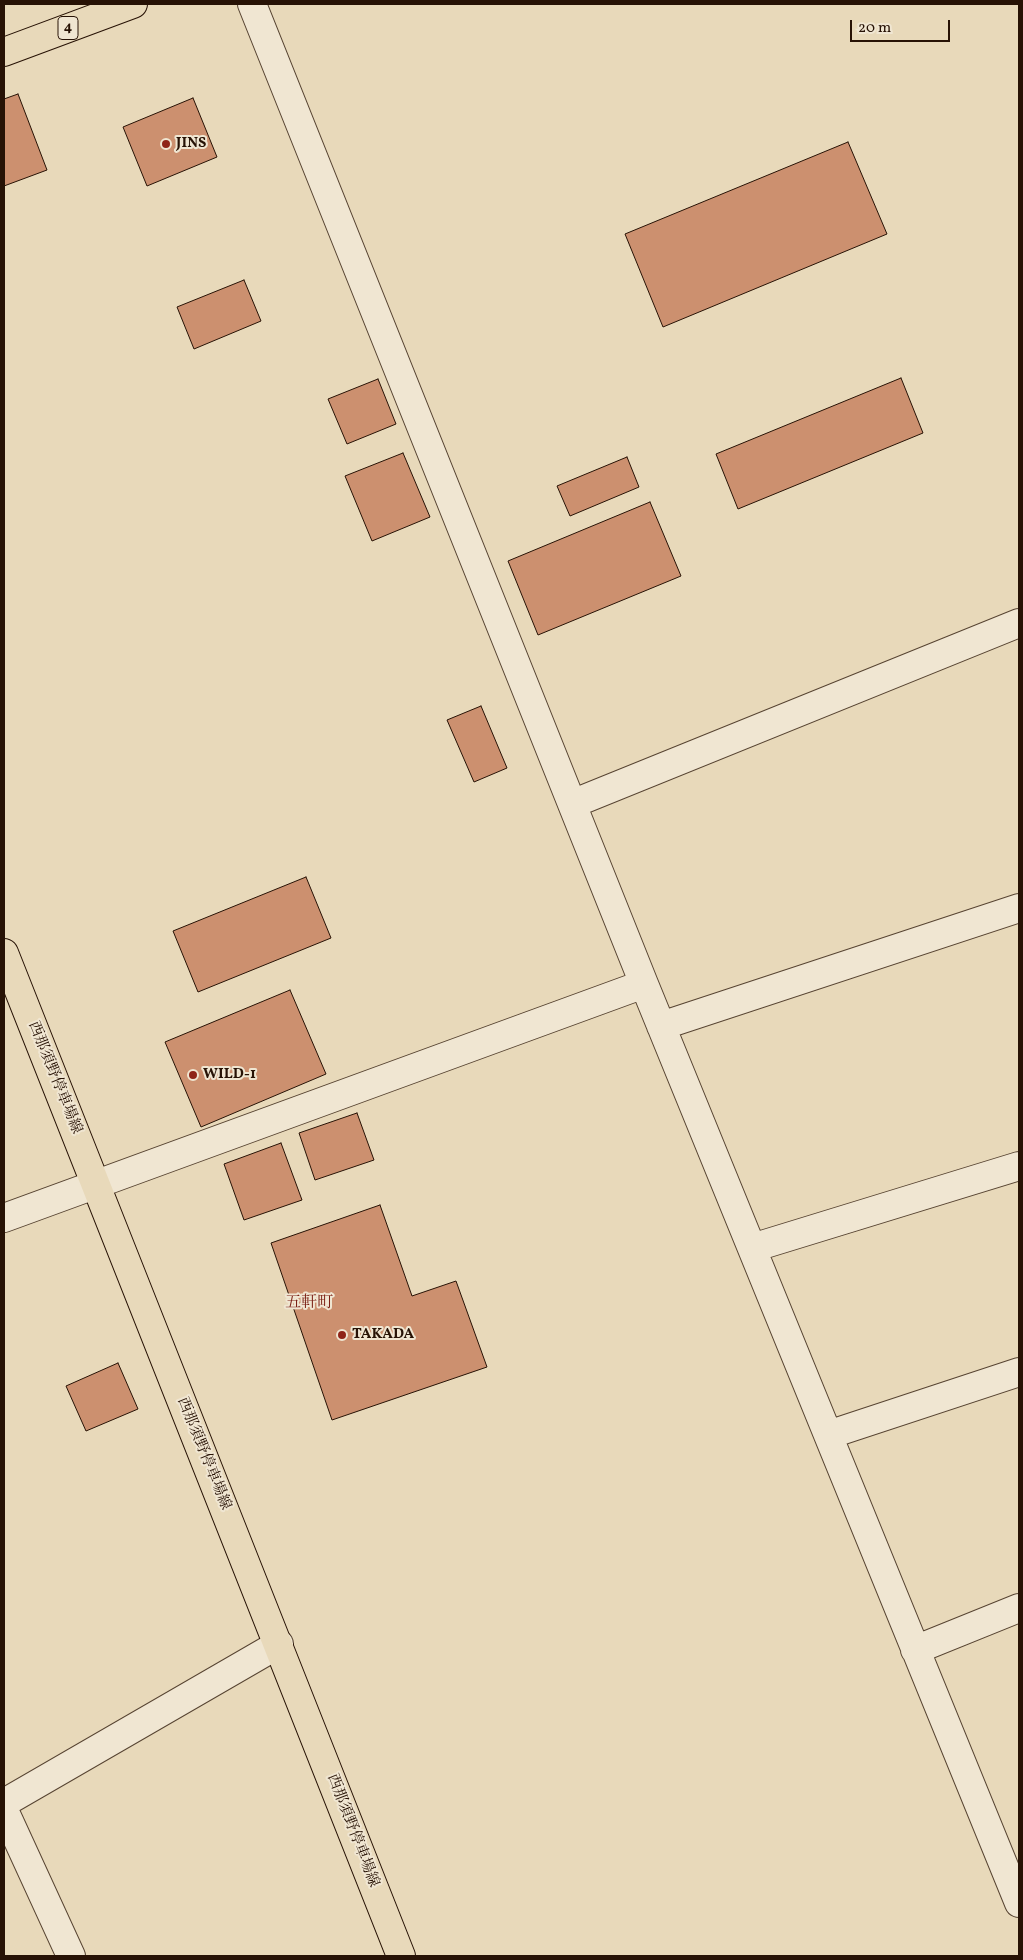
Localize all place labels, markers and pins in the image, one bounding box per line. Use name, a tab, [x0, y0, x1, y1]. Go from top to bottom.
place label: JINS	[176, 135, 206, 153]
marker: JINS	[160, 138, 172, 150]
place label: WILD-1	[203, 1066, 256, 1084]
marker: WILD-1	[187, 1069, 199, 1081]
place label: TAKADA	[352, 1326, 414, 1344]
marker: TAKADA	[336, 1329, 348, 1341]

